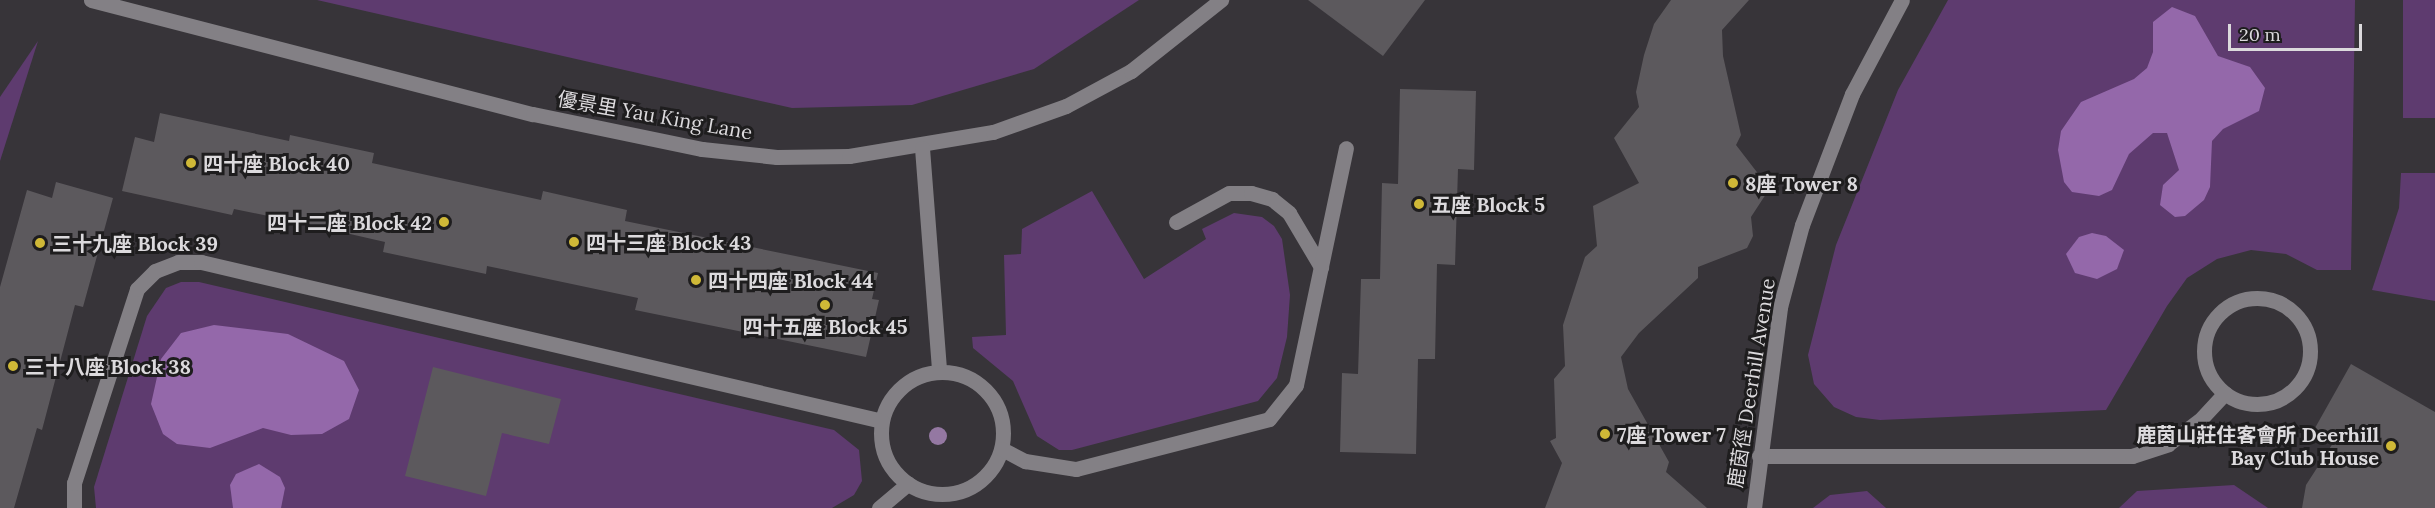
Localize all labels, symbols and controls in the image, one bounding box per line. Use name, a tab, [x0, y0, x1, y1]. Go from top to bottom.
scale bar	[2231, 12, 2364, 50]
text: 20 m	[2239, 23, 2281, 46]
street label: 優景里 Yau King Lane	[556, 86, 754, 144]
place label: 四十座 Block 40	[203, 151, 350, 175]
marker: 四十座 Block 40	[184, 156, 198, 170]
place label: 8座 Tower 8	[1745, 171, 1858, 195]
marker: 8座 Tower 8	[1726, 176, 1740, 190]
place label: 五座 Block 5	[1431, 192, 1545, 216]
marker: 五座 Block 5	[1412, 197, 1426, 211]
place label: 四十二座 Block 42	[267, 210, 432, 234]
marker: 四十二座 Block 42	[437, 215, 451, 229]
place label: 四十三座 Block 43	[586, 230, 751, 254]
place label: 三十九座 Block 39	[52, 231, 218, 255]
marker: 四十三座 Block 43	[567, 235, 581, 249]
marker: 三十九座 Block 39	[33, 236, 47, 250]
place label: 四十四座 Block 44	[708, 268, 873, 292]
marker: 四十四座 Block 44	[689, 273, 703, 287]
street label: 鹿茵徑 Deerhill Avenue	[1723, 276, 1779, 490]
marker: 四十五座 Block 45	[818, 298, 832, 312]
place label: 四十五座 Block 45	[742, 314, 908, 338]
place label: 三十八座 Block 38	[25, 354, 191, 378]
marker: 三十八座 Block 38	[6, 359, 20, 373]
place label: 7座 Tower 7	[1617, 422, 1726, 446]
place label: 鹿茵山莊住客會所 Deerhill Bay Club House	[2136, 422, 2379, 469]
marker: 7座 Tower 7	[1598, 427, 1612, 441]
marker: 鹿茵山莊住客會所 Deerhill Bay Club House	[2384, 439, 2398, 453]

